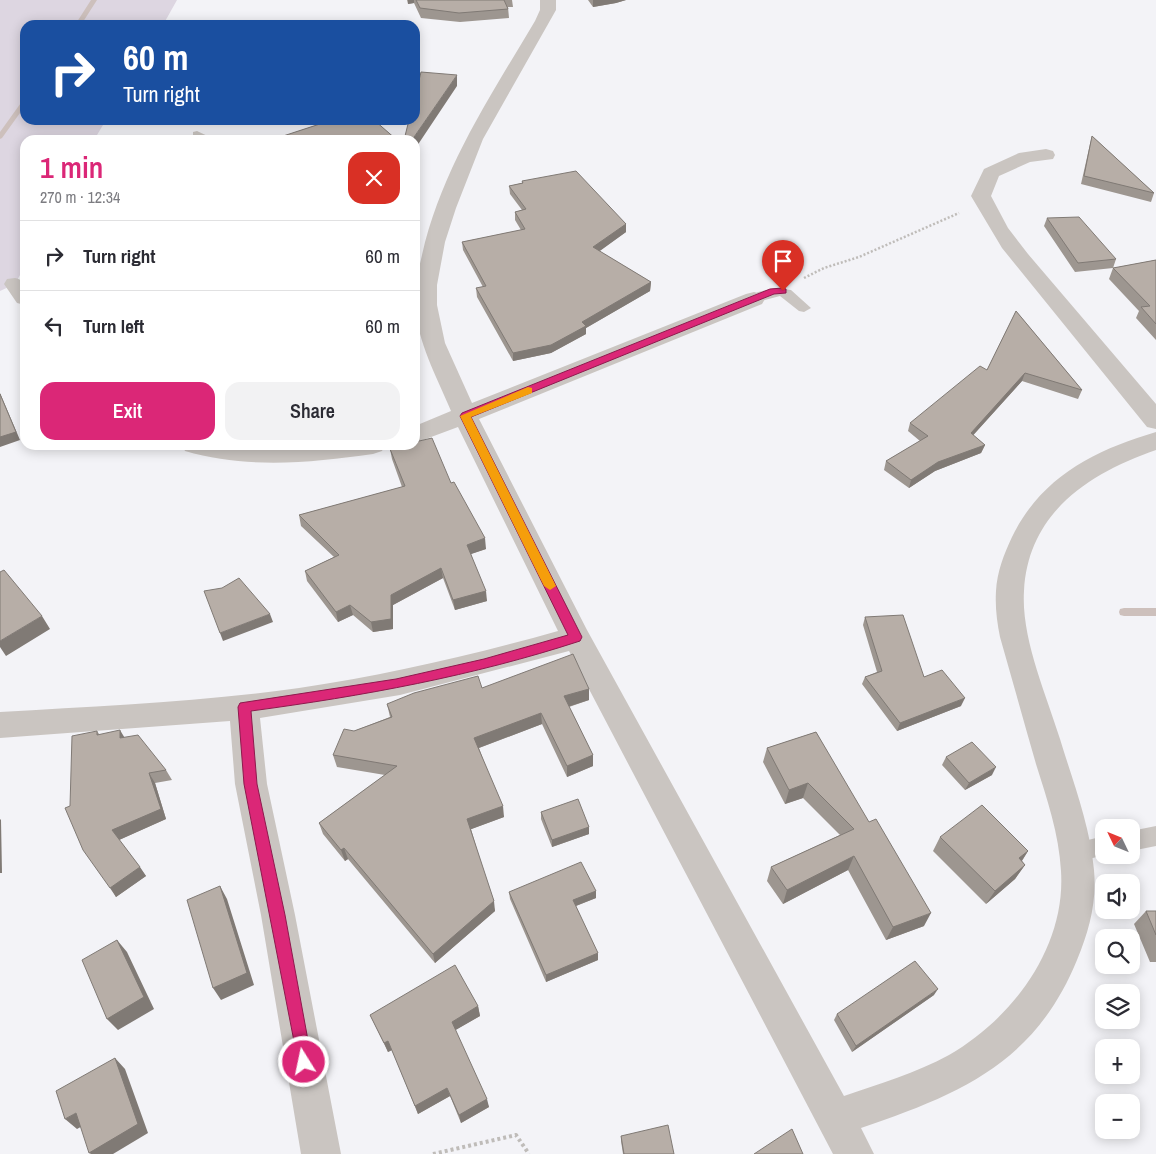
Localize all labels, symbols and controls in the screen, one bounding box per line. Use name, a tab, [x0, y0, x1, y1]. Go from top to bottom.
text: 60 m	[123, 34, 188, 81]
icon: right	[40, 40, 105, 105]
text: Turn right	[123, 79, 200, 109]
text: 1 min	[40, 147, 103, 187]
button: close	[348, 152, 400, 204]
text: 270 m · 12:34	[40, 186, 120, 208]
pin	[762, 240, 804, 291]
icon: right	[40, 242, 68, 270]
text: Turn right	[83, 243, 155, 269]
text: 60 m	[365, 243, 400, 269]
icon: arrive	[769, 247, 797, 275]
icon: left	[40, 312, 68, 340]
text: Turn left	[83, 313, 144, 339]
text: 60 m	[365, 313, 400, 339]
button: Exit	[40, 382, 215, 440]
button: Share	[225, 382, 400, 440]
north arrow	[1095, 819, 1140, 864]
map controls	[1095, 819, 1140, 1139]
button: sound	[1095, 874, 1140, 919]
button: search	[1095, 929, 1140, 974]
button: layers	[1095, 984, 1140, 1029]
position arrow	[277, 1035, 329, 1087]
button: +	[1095, 1039, 1140, 1084]
button: −	[1095, 1094, 1140, 1139]

